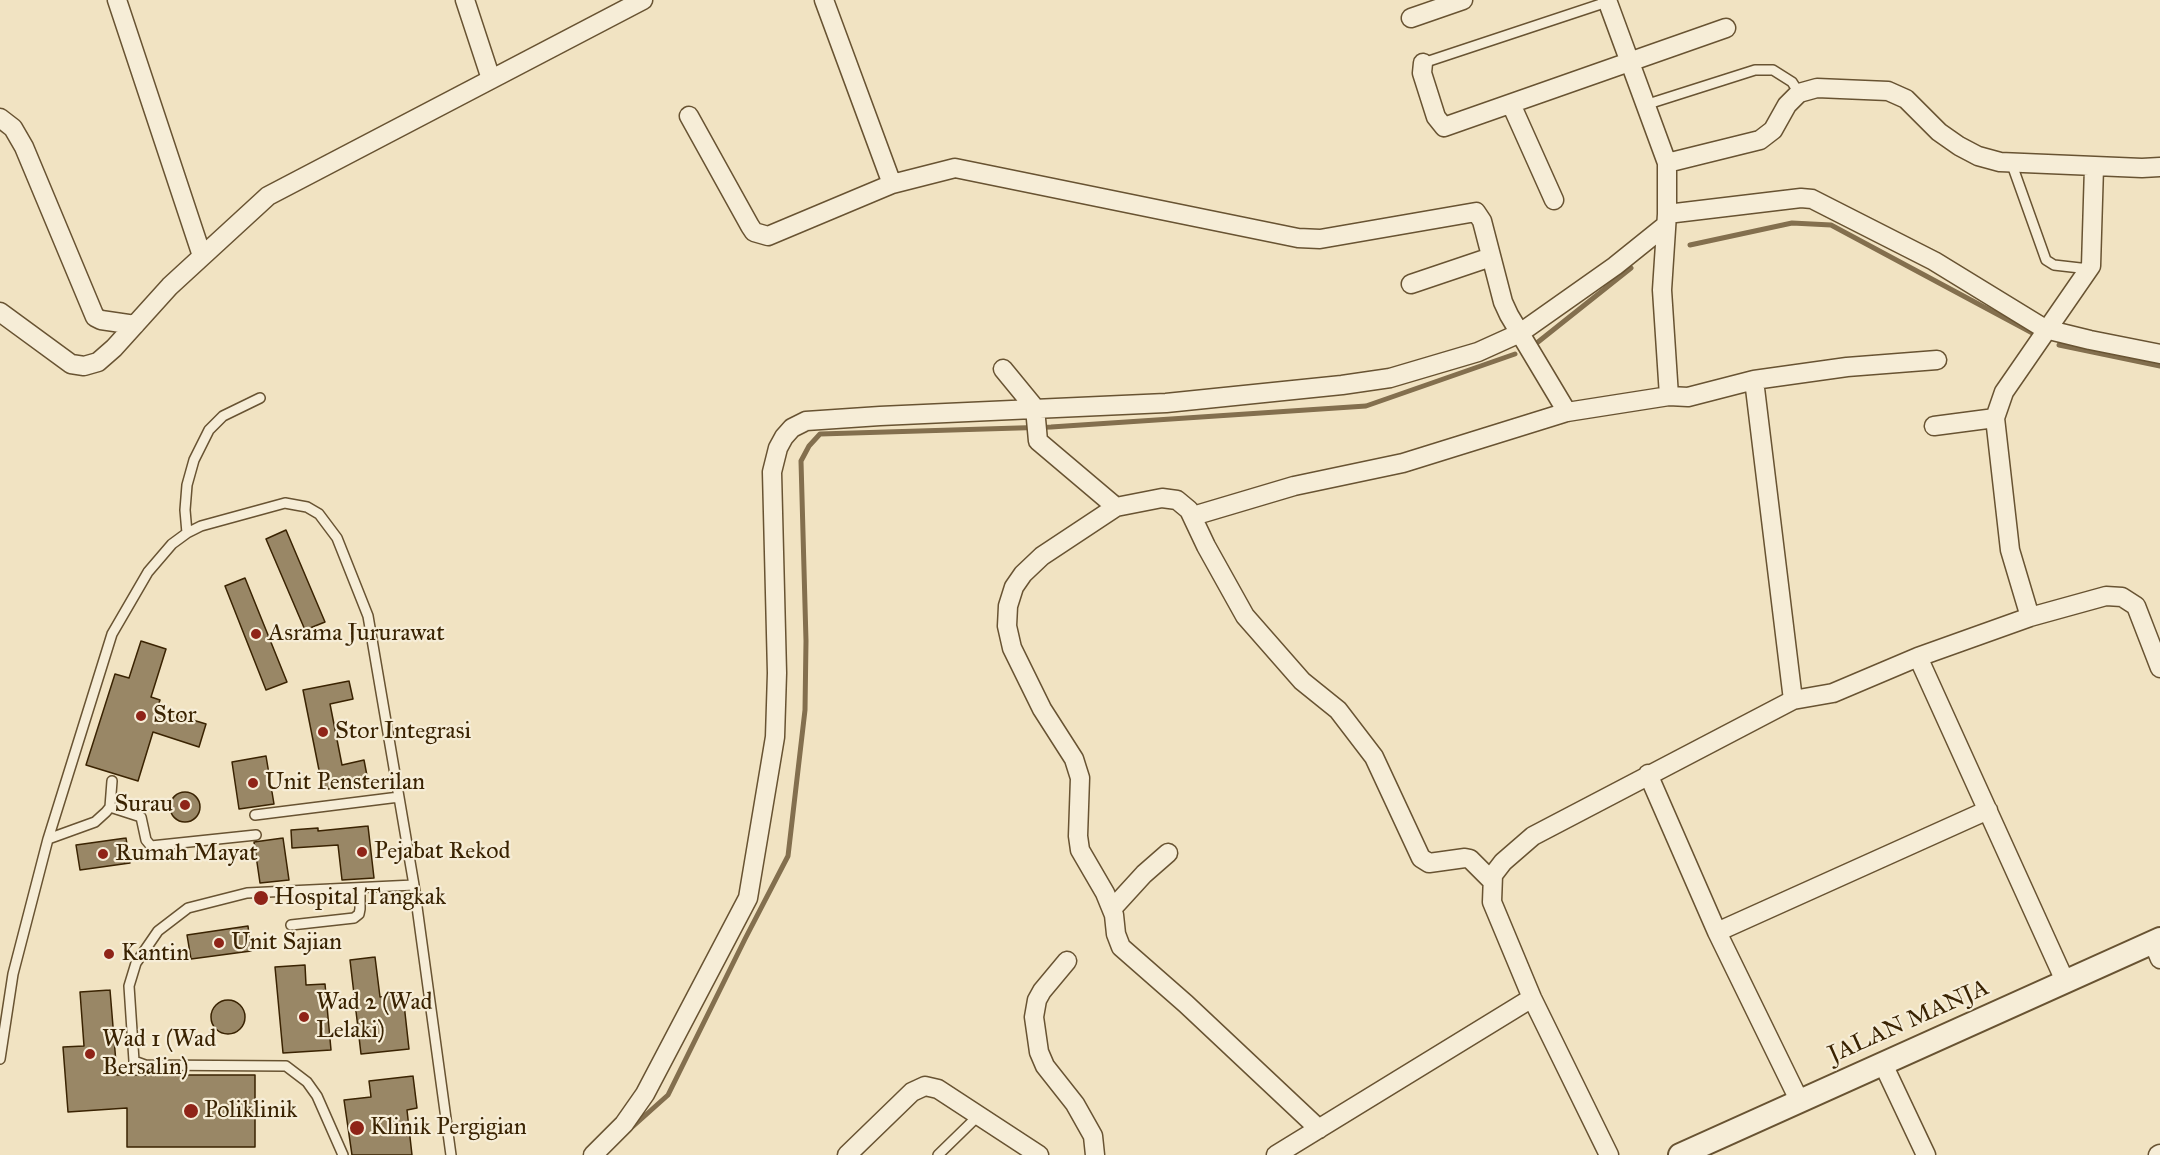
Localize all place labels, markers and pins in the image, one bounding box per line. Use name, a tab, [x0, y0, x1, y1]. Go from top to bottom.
place label: Asrama Jururawat	[268, 620, 445, 648]
marker: Asrama Jururawat	[249, 627, 263, 641]
place label: Stor	[153, 702, 196, 730]
marker: Stor	[134, 709, 148, 723]
place label: Stor Integrasi	[335, 718, 471, 746]
marker: Stor Integrasi	[316, 725, 330, 739]
place label: Unit Pensterilan	[265, 769, 425, 797]
marker: Unit Pensterilan	[246, 776, 260, 790]
place label: Surau	[114, 791, 173, 819]
marker: Surau	[178, 798, 192, 812]
place label: Pejabat Rekod	[374, 838, 510, 866]
place label: Rumah Mayat	[115, 840, 258, 868]
marker: Pejabat Rekod	[355, 845, 369, 859]
marker: Rumah Mayat	[96, 847, 110, 861]
place label: Hospital Tangkak	[274, 884, 446, 912]
marker: Hospital Tangkak	[252, 889, 270, 907]
place label: Unit Sajian	[231, 929, 342, 957]
marker: Unit Sajian	[212, 936, 226, 950]
place label: Kantin	[121, 940, 189, 968]
marker: Kantin	[102, 947, 116, 961]
place label: Wad 2 (Wad Lelaki)	[316, 989, 433, 1045]
marker: Wad 2 (Wad Lelaki)	[297, 1010, 311, 1024]
place label: Wad 1 (Wad Bersalin)	[102, 1026, 216, 1082]
marker: Wad 1 (Wad Bersalin)	[83, 1047, 97, 1061]
place label: Poliklinik	[204, 1097, 297, 1125]
marker: Poliklinik	[182, 1102, 200, 1120]
place label: Klinik Pergigian	[370, 1114, 527, 1142]
marker: Klinik Pergigian	[348, 1119, 366, 1137]

